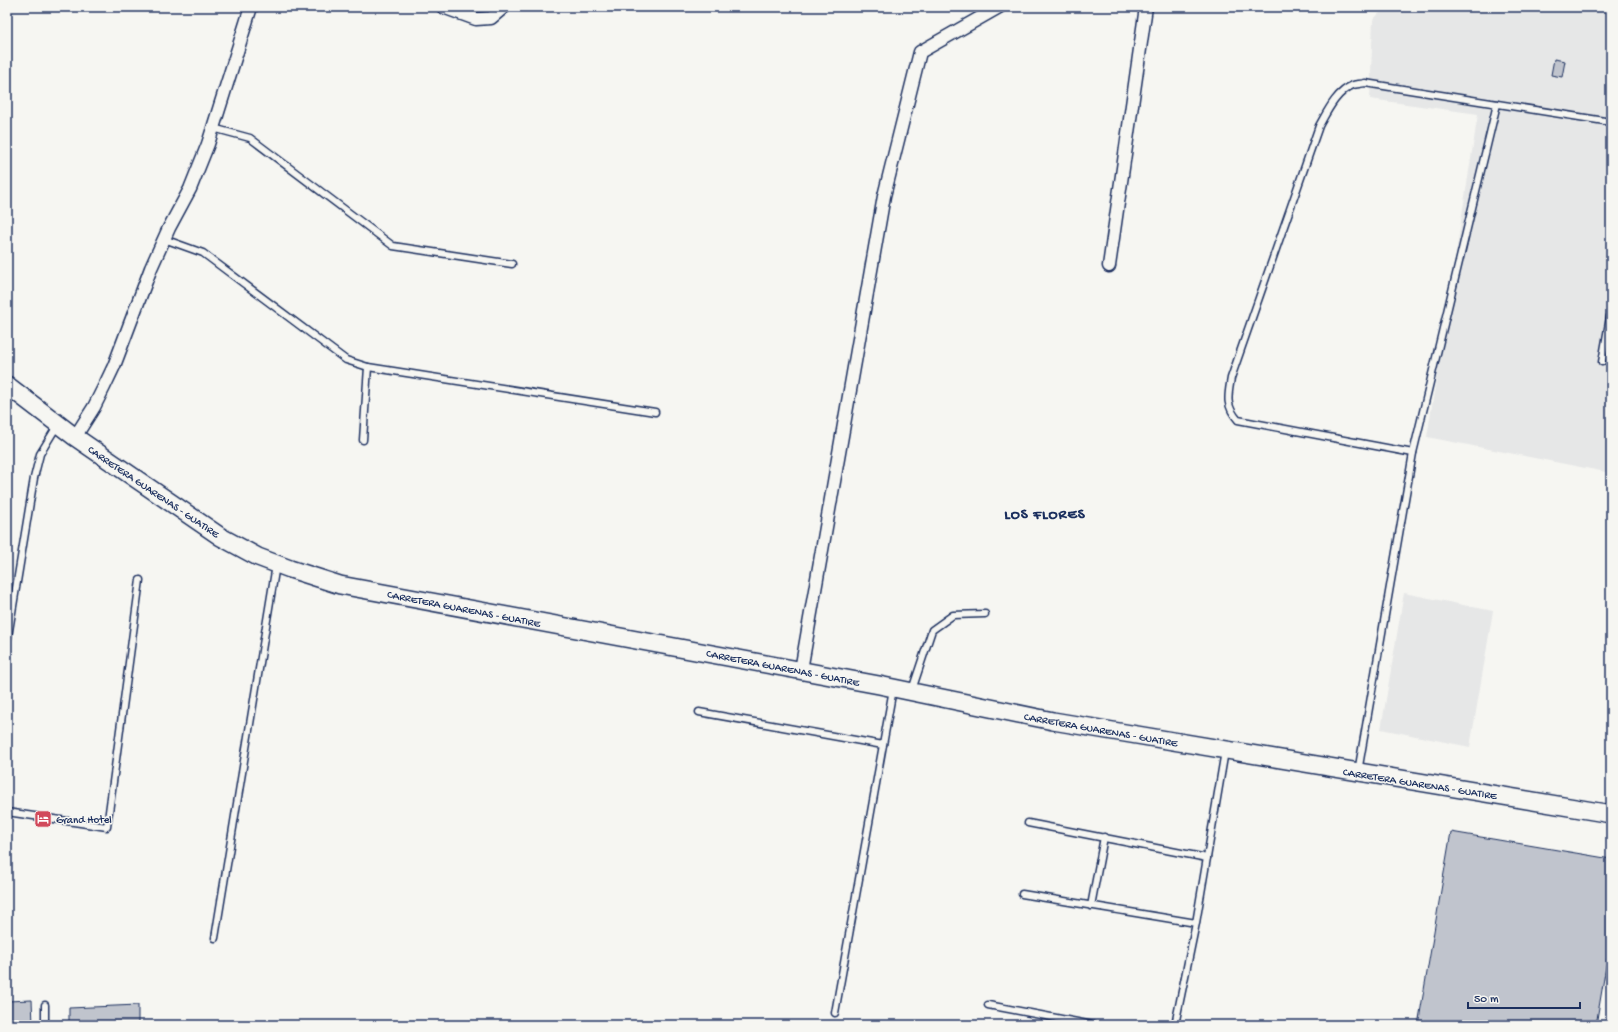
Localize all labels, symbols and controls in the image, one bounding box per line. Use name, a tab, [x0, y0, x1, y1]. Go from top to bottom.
street label: CARRETERA GUARENAS - GUATIRE	[85, 444, 222, 542]
district label: LOS FLORES	[1004, 506, 1086, 524]
street label: CARRETERA GUARENAS - GUATIRE	[386, 589, 542, 631]
street label: CARRETERA GUARENAS - GUATIRE	[705, 648, 861, 690]
street label: CARRETERA GUARENAS - GUATIRE	[1023, 712, 1180, 751]
street label: CARRETERA GUARENAS - GUATIRE	[1342, 767, 1499, 803]
hotel icon: Grand Hotel	[33, 809, 53, 829]
place label: Grand Hotel	[56, 815, 112, 827]
scale bar	[1468, 984, 1580, 1010]
text: 50 m	[1474, 993, 1499, 1007]

